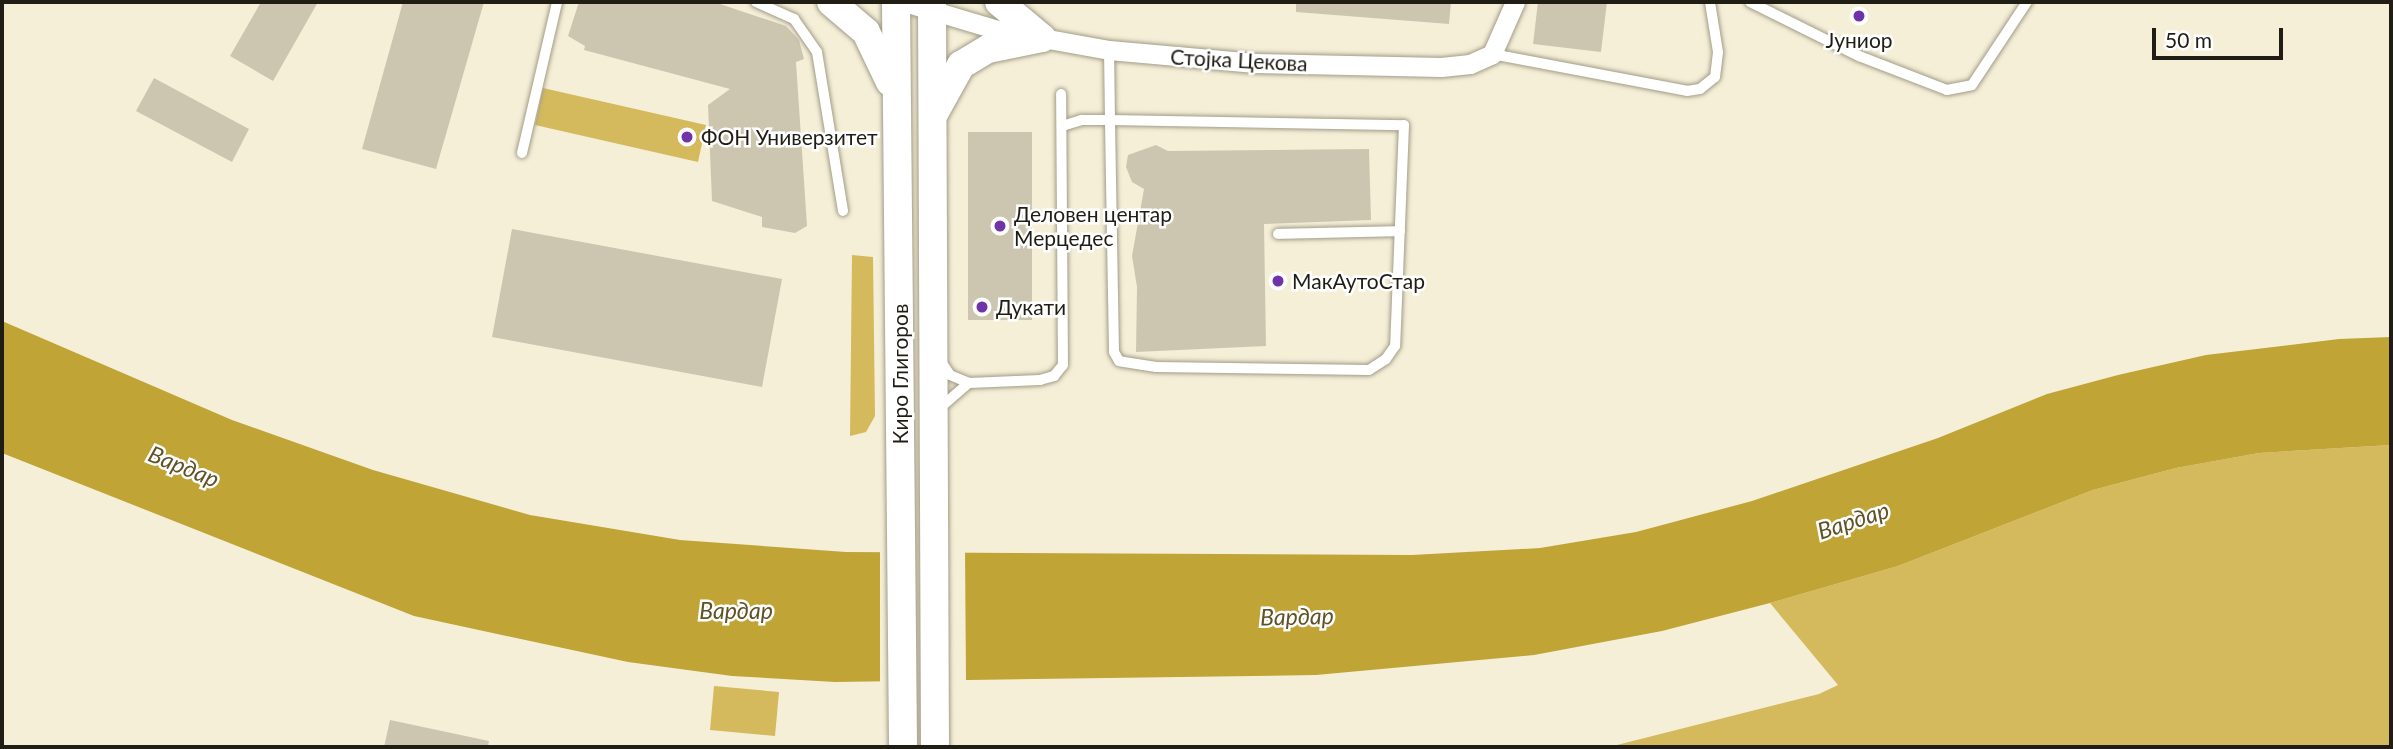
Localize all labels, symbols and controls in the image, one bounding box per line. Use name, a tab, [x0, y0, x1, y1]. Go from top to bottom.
marker: Јуниор	[1851, 8, 1867, 24]
scale bar	[2155, 14, 2286, 58]
place label: Јуниор	[1825, 27, 1893, 53]
text: 50 m	[2165, 27, 2212, 52]
street label: Стојка Цекова	[1170, 44, 1308, 76]
place label: ФОН Универзитет	[701, 124, 878, 150]
marker: ФОН Универзитет	[679, 129, 695, 145]
place label: Деловен центар Мерцедес	[1014, 201, 1172, 251]
marker: Деловен центар Мерцедес	[992, 218, 1008, 234]
place label: МакАутоСтар	[1292, 268, 1425, 294]
marker: МакАутоСтар	[1270, 273, 1286, 289]
place label: Дукати	[996, 294, 1066, 320]
marker: Дукати	[974, 299, 990, 315]
street label: Киро Глигоров	[887, 304, 913, 444]
water label: Вардар	[145, 439, 223, 493]
water label: Вардар	[1814, 496, 1892, 544]
water label: Вардар	[699, 596, 773, 624]
water label: Вардар	[1260, 602, 1334, 630]

